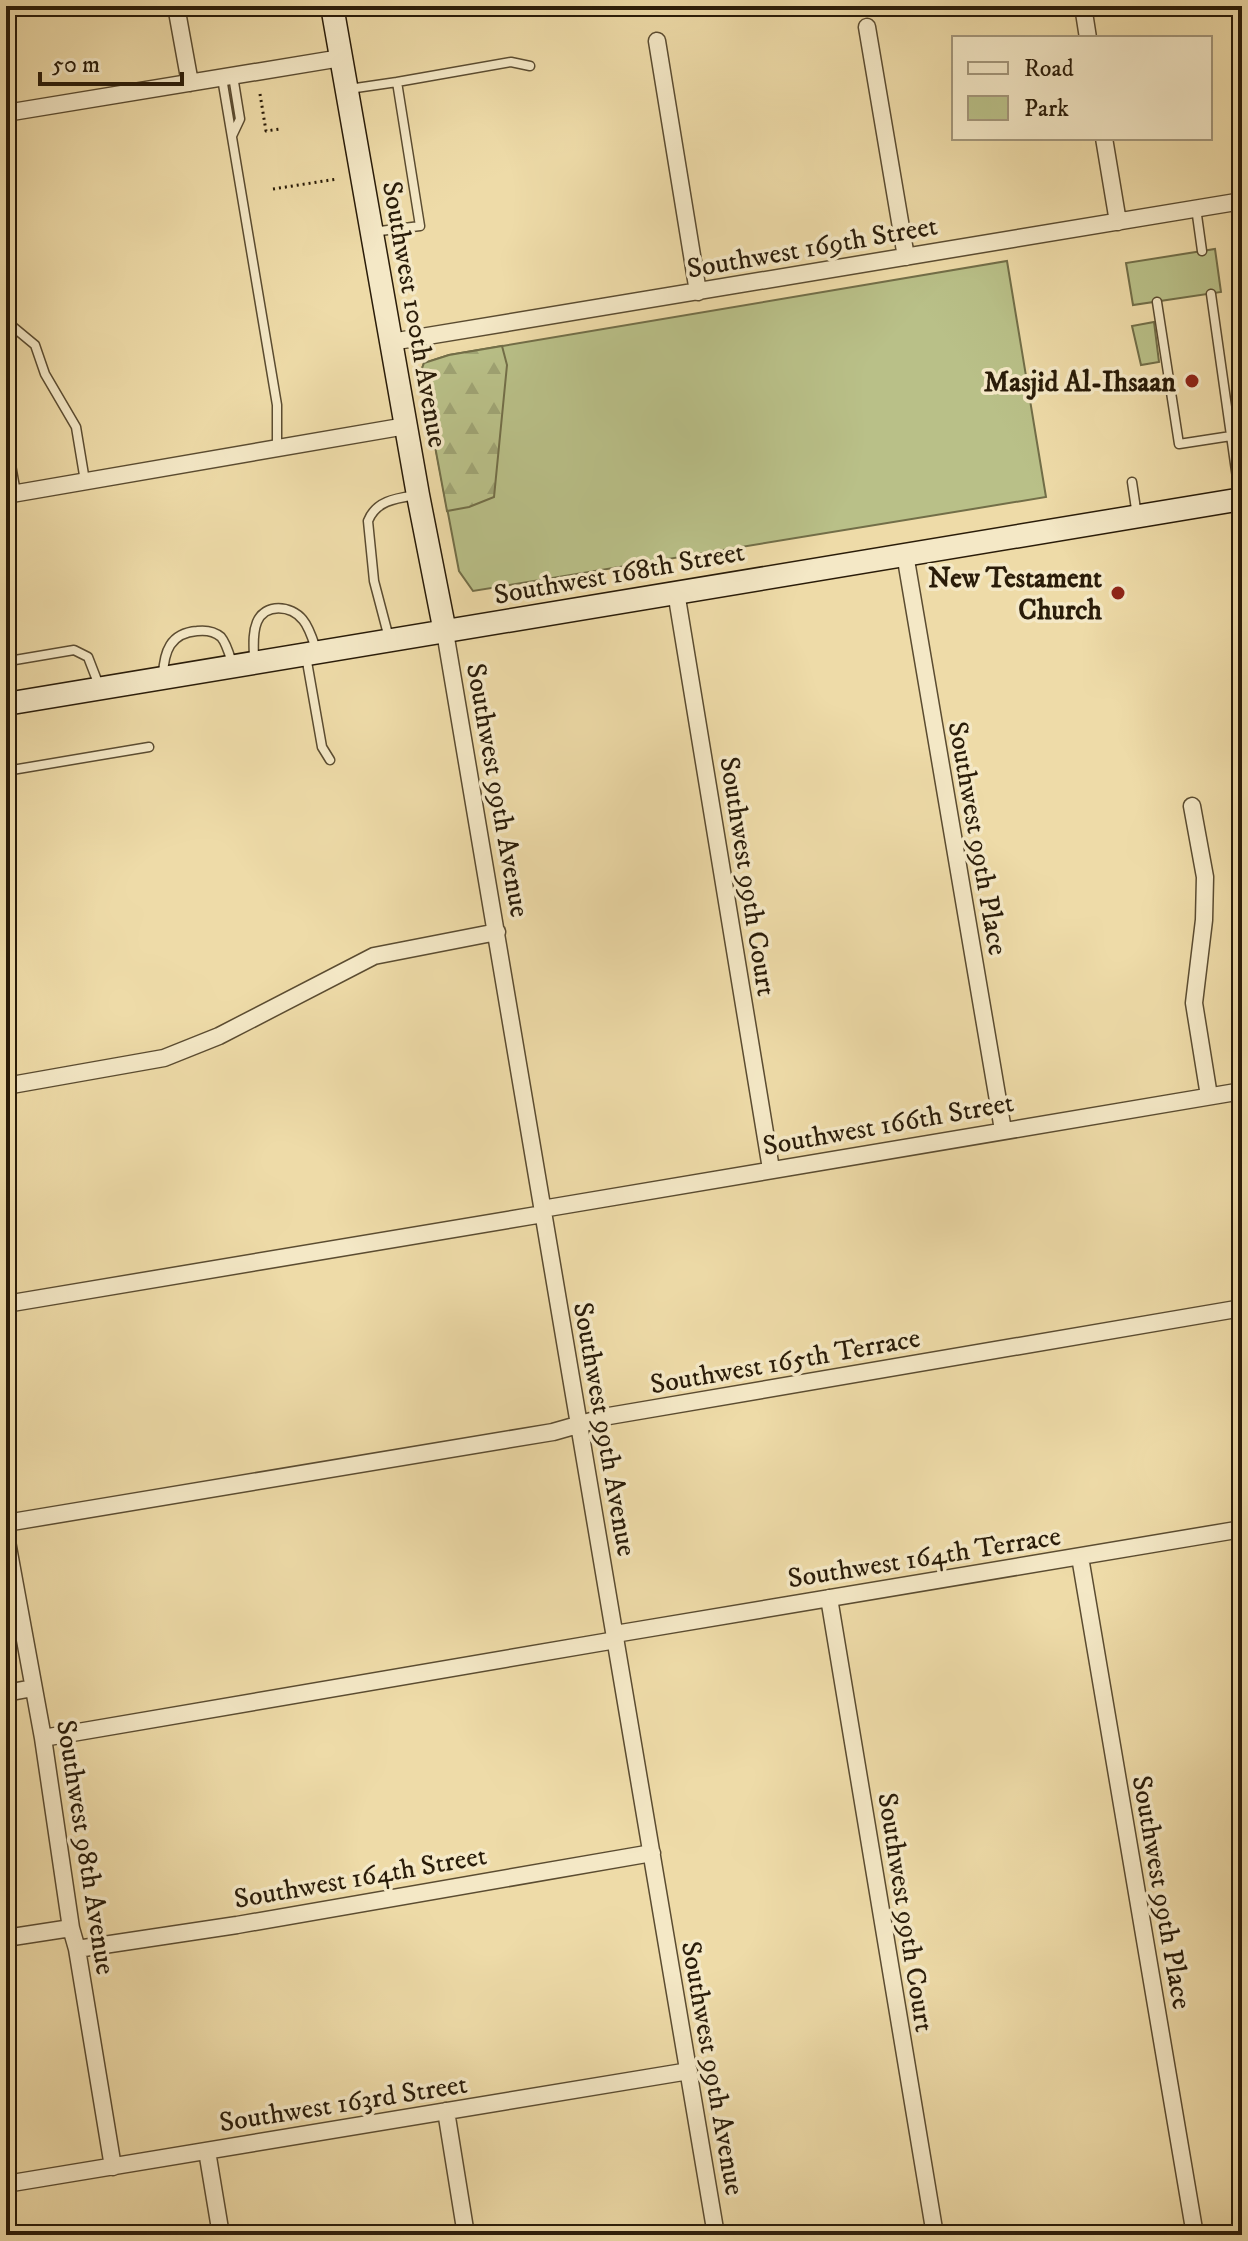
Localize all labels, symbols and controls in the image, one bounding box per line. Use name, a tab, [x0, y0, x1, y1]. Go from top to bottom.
scale bar	[40, 36, 182, 86]
legend	[952, 36, 1212, 140]
text: 50 m	[52, 50, 100, 80]
text: Road	[1024, 54, 1074, 84]
text: Park	[1024, 94, 1069, 124]
street label: Southwest 100th Avenue	[374, 178, 455, 450]
street label: Southwest 169th Street	[684, 208, 940, 287]
place label: Masjid Al-Ihsaan	[984, 365, 1176, 400]
marker: Masjid Al-Ihsaan	[1183, 372, 1201, 390]
street label: Southwest 168th Street	[491, 534, 747, 613]
place label: New Testament Church	[928, 561, 1102, 628]
marker: New Testament Church	[1109, 584, 1127, 602]
street label: Southwest 99th Avenue	[458, 660, 537, 920]
street label: Southwest 99th Place	[940, 719, 1015, 958]
street label: Southwest 99th Court	[711, 754, 784, 998]
street label: Southwest 166th Street	[760, 1085, 1017, 1164]
street label: Southwest 99th Avenue	[565, 1299, 644, 1559]
street label: Southwest 165th Terrace	[647, 1320, 923, 1402]
street label: Southwest 164th Terrace	[785, 1519, 1063, 1596]
street label: Southwest 98th Avenue	[48, 1717, 123, 1977]
street label: Southwest 99th Place	[1124, 1773, 1199, 2012]
street label: Southwest 99th Court	[869, 1790, 942, 2034]
street label: Southwest 164th Street	[231, 1838, 489, 1917]
street label: Southwest 99th Avenue	[673, 1938, 752, 2198]
street label: Southwest 163rd Street	[217, 2067, 470, 2140]

